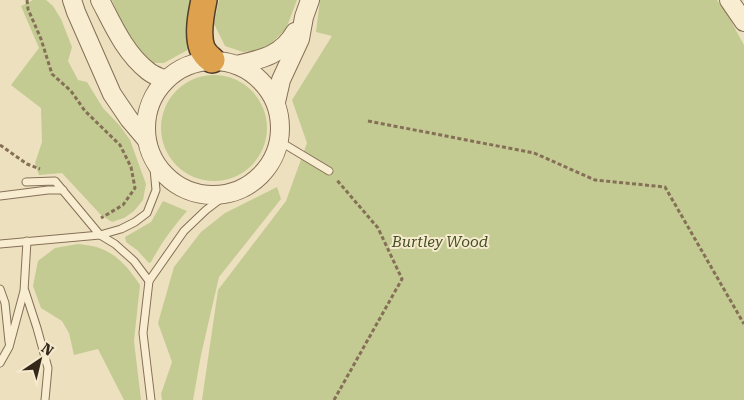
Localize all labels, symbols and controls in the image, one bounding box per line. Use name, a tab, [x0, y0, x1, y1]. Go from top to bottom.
park label: Burtley Wood	[391, 233, 488, 251]
north arrow	[15, 335, 65, 385]
text: N	[38, 340, 57, 359]

